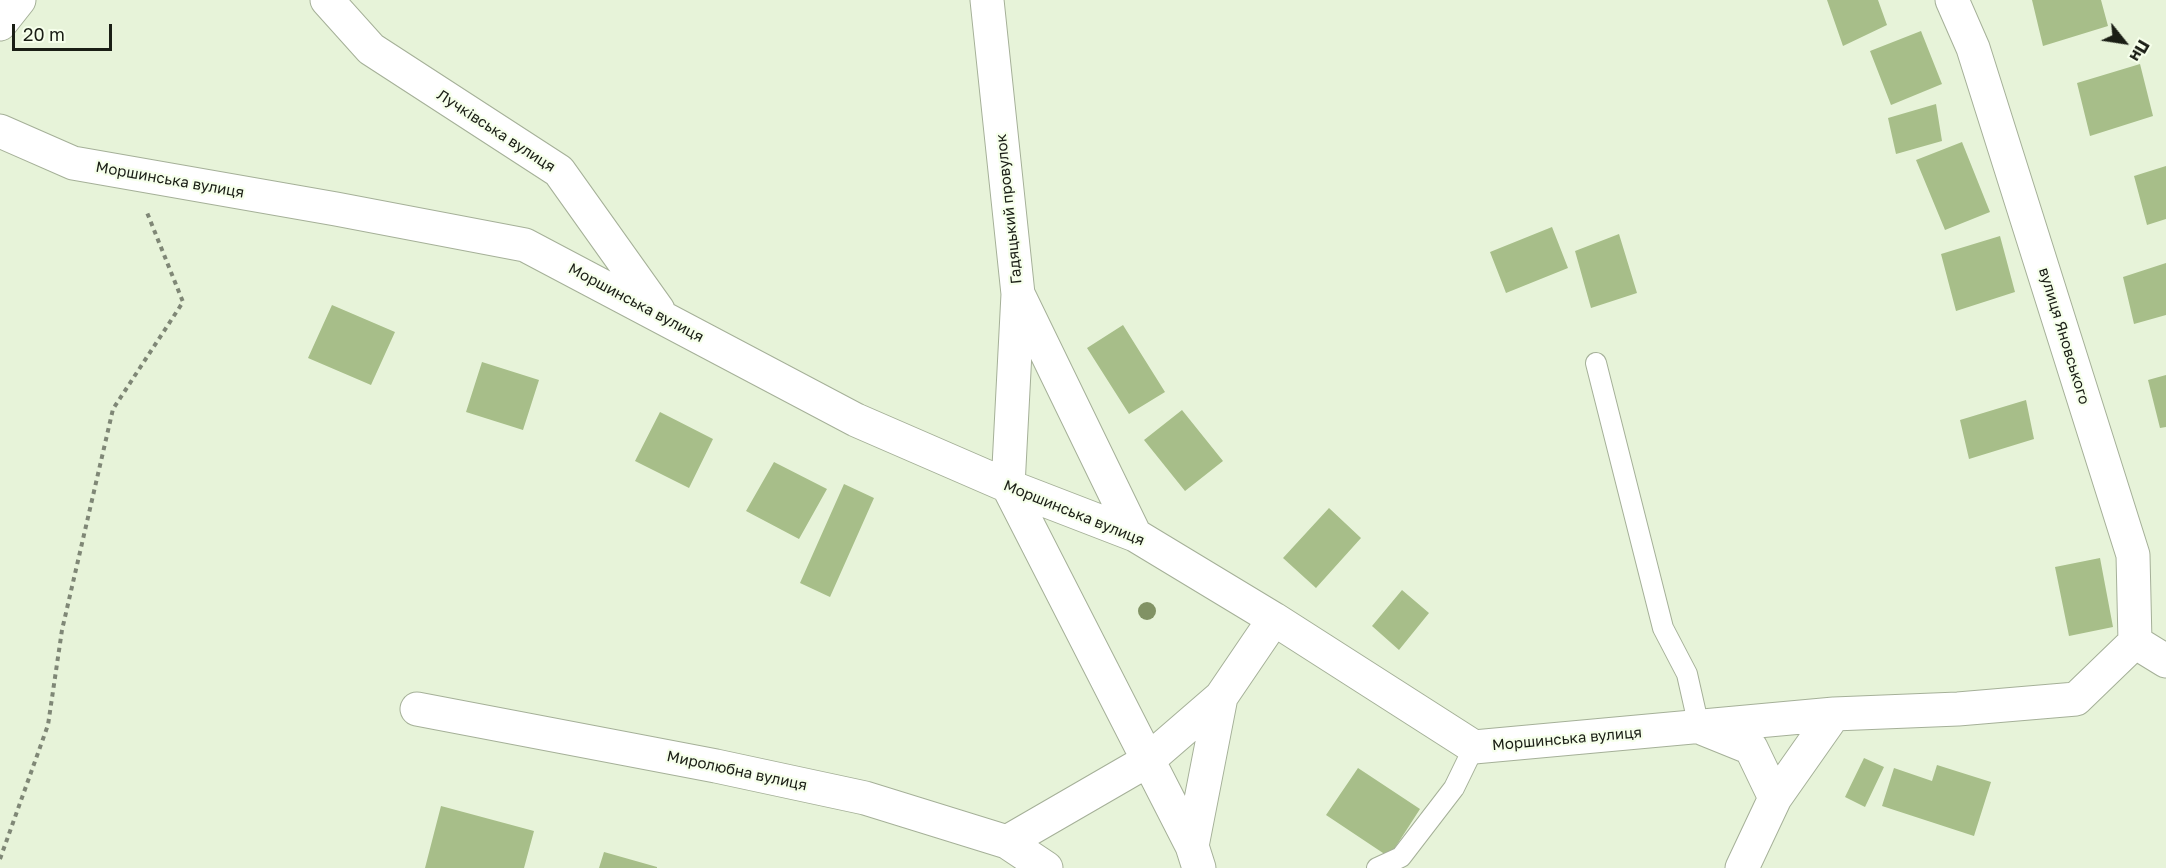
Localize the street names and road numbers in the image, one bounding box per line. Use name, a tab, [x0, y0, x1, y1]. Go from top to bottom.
street label: Лучківська вулиця	[433, 86, 559, 176]
street label: Гадяцький провулок	[992, 133, 1026, 285]
street label: Моршинська вулиця	[94, 158, 246, 202]
street label: Моршинська вулиця	[565, 260, 707, 346]
street label: вулиця Яновського	[2035, 265, 2093, 407]
street label: Моршинська вулиця	[1001, 476, 1147, 550]
street label: Моршинська вулиця	[1491, 723, 1643, 755]
street label: Миролюбна вулиця	[665, 747, 809, 795]

